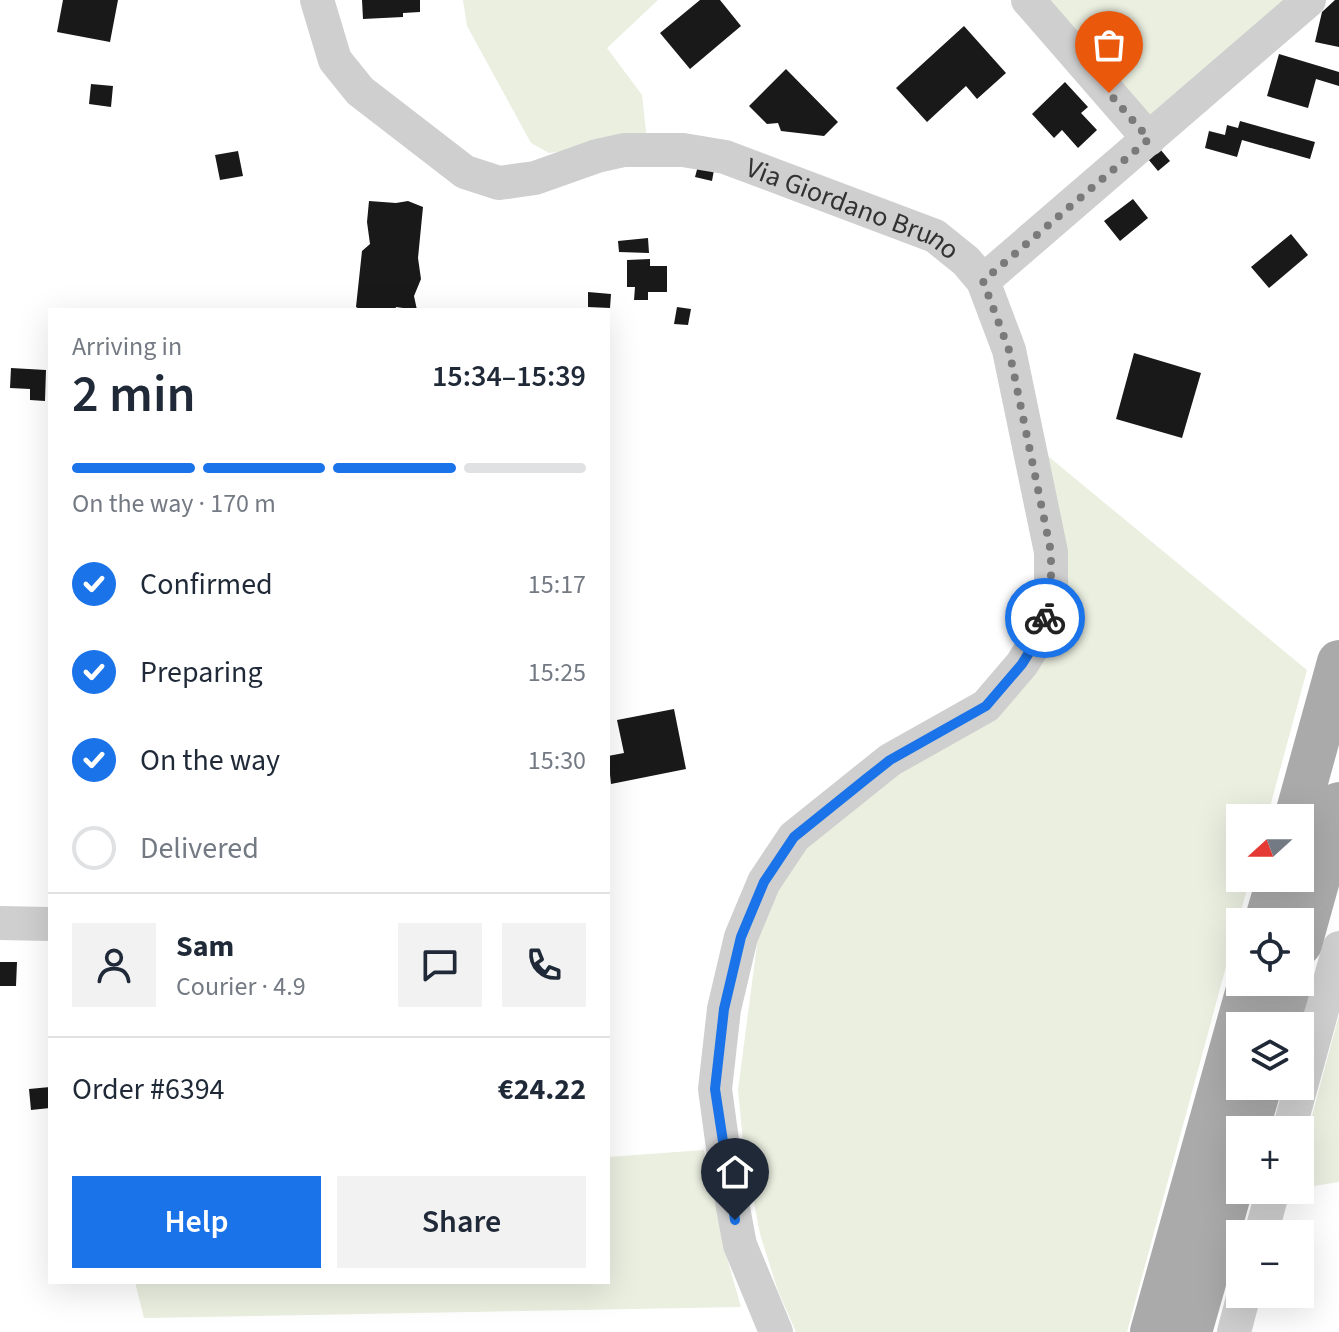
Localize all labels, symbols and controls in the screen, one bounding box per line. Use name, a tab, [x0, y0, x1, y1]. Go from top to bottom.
pin	[1075, 11, 1143, 93]
icon: bag	[1087, 23, 1131, 67]
street label: Via Giordano Bruno	[740, 148, 968, 269]
text: Arriving in	[72, 328, 182, 365]
text: 15:34–15:39	[432, 355, 586, 398]
text: 2 min	[72, 358, 196, 432]
text: On the way · 170 m	[72, 485, 276, 522]
icon: check	[72, 562, 116, 606]
text: Confirmed	[140, 563, 273, 606]
text: 15:17	[528, 566, 586, 603]
courier	[1005, 578, 1085, 658]
icon: bike	[1023, 596, 1067, 640]
icon: check	[72, 650, 116, 694]
text: Preparing	[140, 651, 263, 694]
text: 15:25	[528, 654, 586, 691]
icon: check	[72, 738, 116, 782]
text: On the way	[140, 739, 280, 782]
text: 15:30	[528, 742, 586, 779]
north arrow	[1226, 804, 1314, 892]
map controls	[1226, 804, 1314, 1308]
text: Delivered	[140, 827, 259, 870]
button: locate	[1226, 908, 1314, 996]
button: person	[72, 923, 156, 1007]
button: chat	[398, 923, 482, 1007]
button: phone	[502, 923, 586, 1007]
text: Sam	[176, 925, 234, 968]
text: Courier · 4.9	[176, 968, 306, 1005]
button: layers	[1226, 1012, 1314, 1100]
text: Order #6394	[72, 1068, 225, 1111]
text: €24.22	[498, 1068, 586, 1111]
button: +	[1226, 1116, 1314, 1204]
pin	[701, 1138, 769, 1220]
icon: home	[713, 1150, 757, 1194]
button: Help	[72, 1176, 321, 1268]
button: Share	[337, 1176, 586, 1268]
button: −	[1226, 1220, 1314, 1308]

